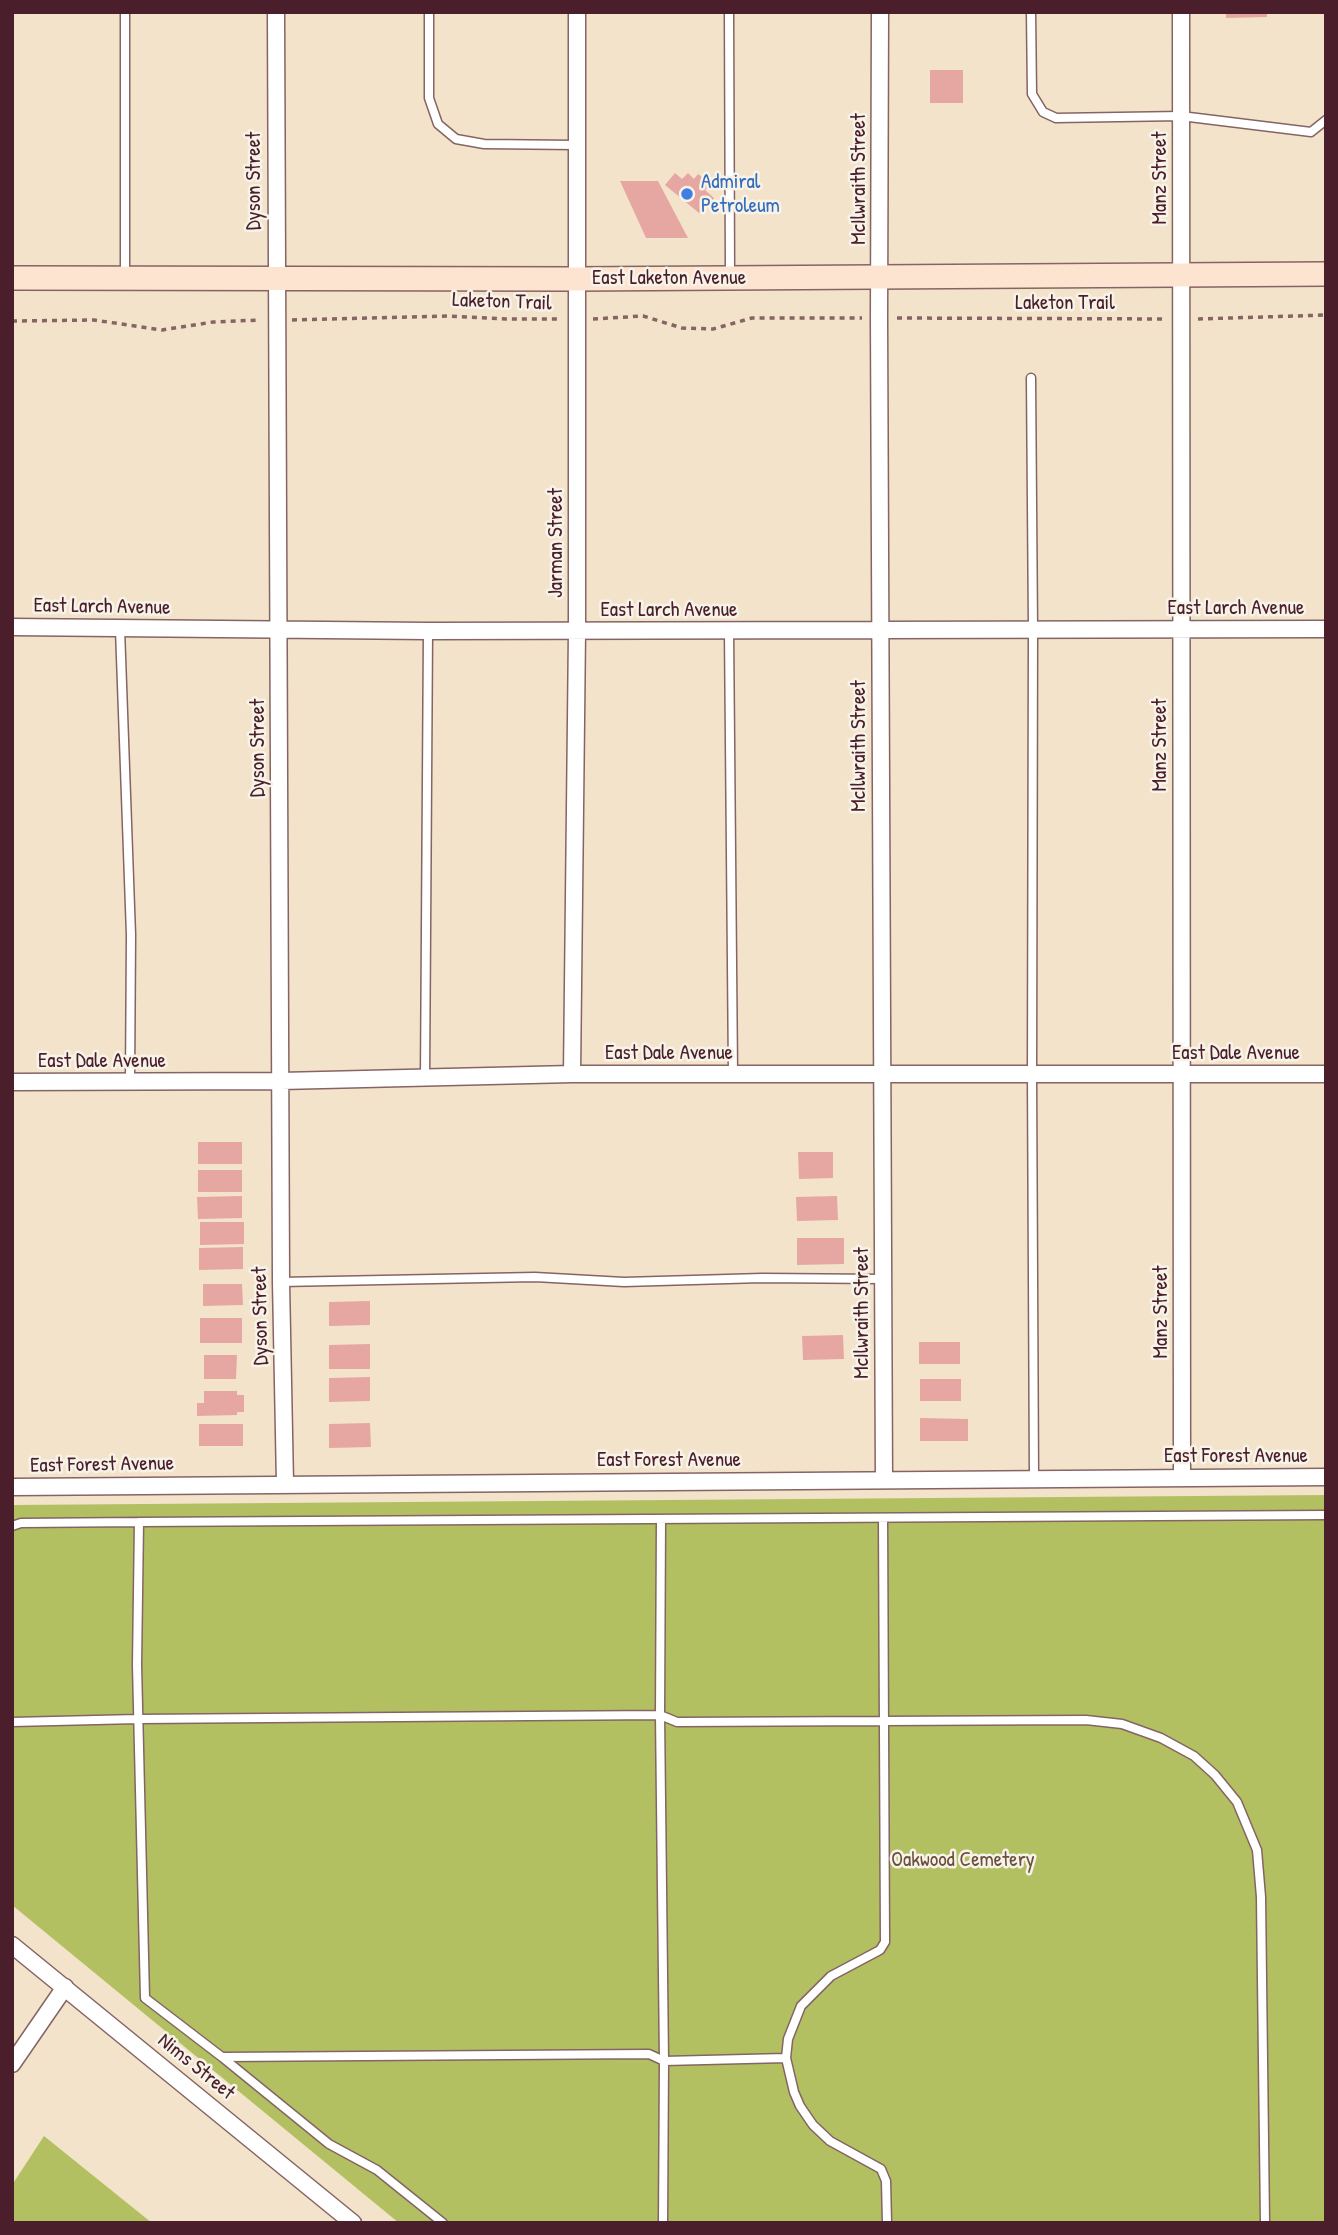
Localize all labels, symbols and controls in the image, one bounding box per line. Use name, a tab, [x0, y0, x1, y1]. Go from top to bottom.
street label: McIlwraith Street	[846, 113, 872, 245]
street label: Dyson Street	[241, 132, 267, 230]
street label: Manz Street	[1147, 132, 1173, 224]
place label: Admiral Petroleum	[701, 169, 780, 219]
marker: Admiral Petroleum	[679, 186, 695, 202]
street label: East Laketon Avenue	[592, 265, 746, 291]
street label: Laketon Trail	[452, 288, 552, 316]
street label: Laketon Trail	[1015, 290, 1115, 316]
street label: Jarman Street	[543, 488, 569, 598]
street label: East Larch Avenue	[33, 593, 171, 621]
street label: East Larch Avenue	[1168, 595, 1304, 621]
street label: East Larch Avenue	[601, 597, 737, 623]
street label: McIlwraith Street	[846, 680, 872, 812]
street label: Dyson Street	[245, 699, 271, 797]
street label: Manz Street	[1147, 699, 1173, 791]
street label: East Dale Avenue	[605, 1040, 733, 1066]
street label: East Dale Avenue	[1172, 1040, 1300, 1066]
street label: East Dale Avenue	[38, 1048, 166, 1074]
street label: McIlwraith Street	[849, 1247, 875, 1379]
street label: Dyson Street	[248, 1266, 274, 1366]
street label: Manz Street	[1148, 1266, 1174, 1358]
street label: East Forest Avenue	[1164, 1443, 1308, 1469]
street label: East Forest Avenue	[597, 1447, 741, 1473]
street label: East Forest Avenue	[30, 1451, 174, 1479]
park label: Oakwood Cemetery	[891, 1847, 1035, 1873]
street label: Nims Street	[152, 2028, 240, 2106]

